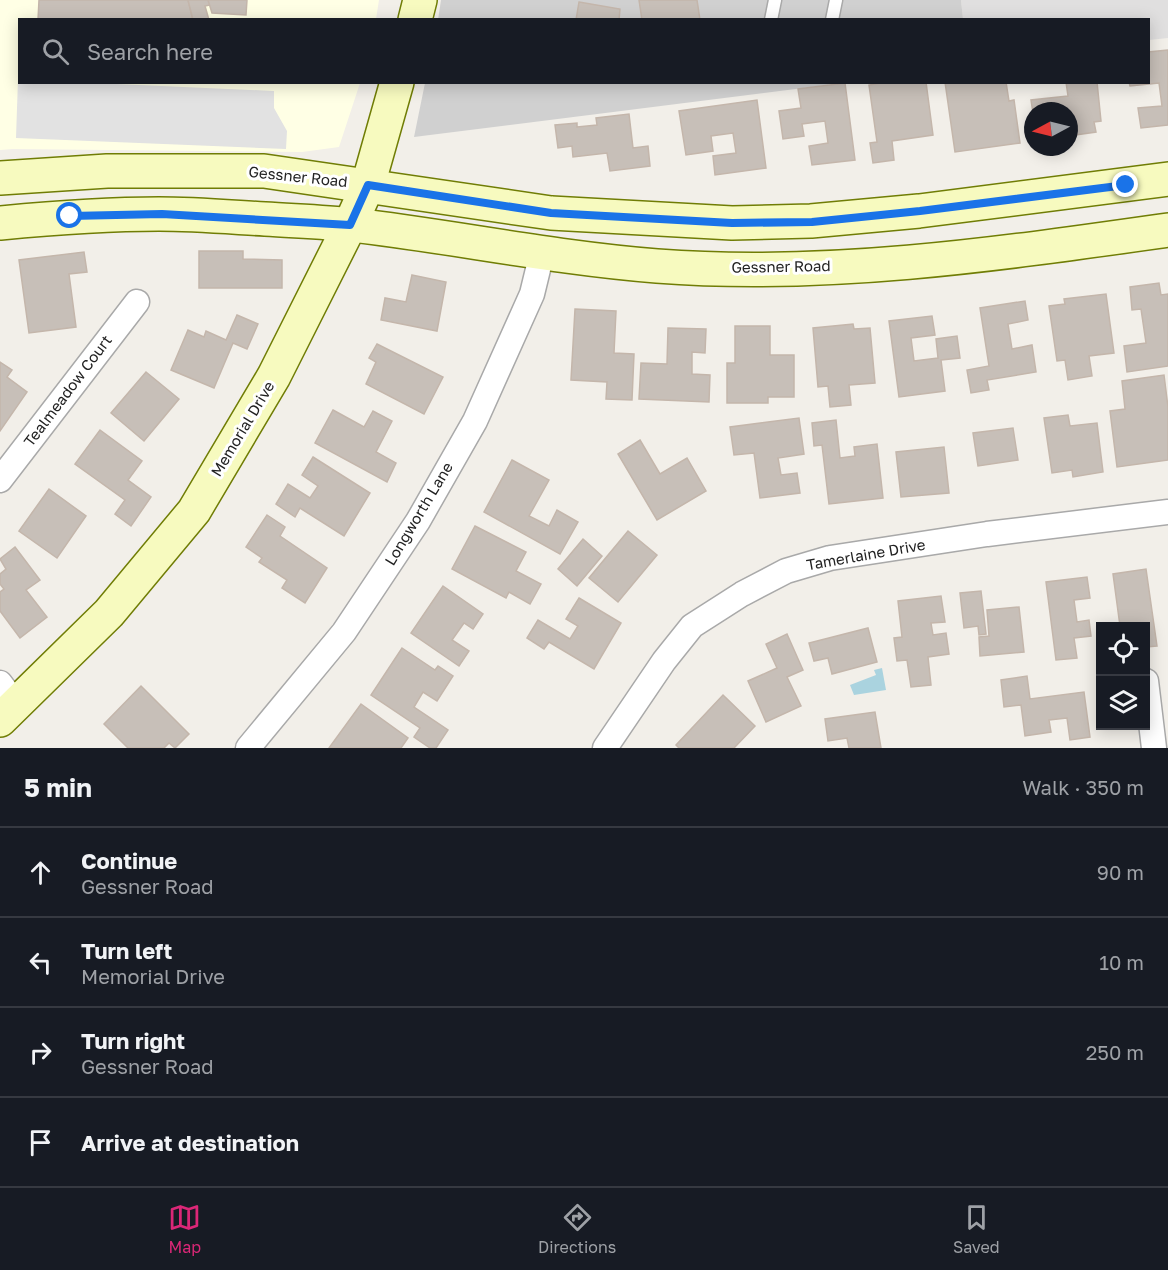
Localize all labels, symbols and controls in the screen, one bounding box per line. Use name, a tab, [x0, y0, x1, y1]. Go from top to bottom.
search box	[18, 18, 1150, 84]
icon: search	[39, 35, 72, 68]
text: Search here	[87, 38, 213, 65]
north arrow	[1024, 102, 1078, 156]
street label: Gessner Road	[248, 162, 348, 190]
route end	[1112, 171, 1138, 197]
route start	[56, 202, 82, 228]
street label: Gessner Road	[731, 256, 831, 276]
street label: Tealmeadow Court	[19, 331, 115, 450]
street label: Memorial Drive	[207, 377, 278, 479]
street label: Longworth Lane	[380, 458, 456, 568]
street label: Tamerlaine Drive	[805, 535, 927, 573]
map controls	[1096, 622, 1150, 730]
button: locate	[1096, 622, 1150, 676]
button: layers	[1096, 676, 1150, 730]
text: 5 min	[24, 772, 92, 803]
text: Walk · 350 m	[1022, 775, 1144, 799]
text: Continue	[81, 847, 177, 874]
icon: ahead	[24, 856, 57, 889]
text: 90 m	[1097, 860, 1144, 884]
text: Gessner Road	[81, 874, 214, 898]
text: Turn left	[81, 937, 172, 964]
icon: left	[24, 946, 57, 979]
text: 10 m	[1099, 950, 1144, 974]
text: Memorial Drive	[81, 964, 225, 988]
text: Turn right	[81, 1027, 185, 1054]
icon: right	[24, 1036, 57, 1069]
text: 250 m	[1086, 1040, 1144, 1064]
text: Gessner Road	[81, 1054, 214, 1078]
icon: arrive	[24, 1126, 57, 1159]
text: Arrive at destination	[81, 1129, 299, 1156]
tab: Map	[168, 1201, 201, 1257]
tab: Directions	[538, 1201, 616, 1257]
tab: Saved	[953, 1201, 1000, 1257]

